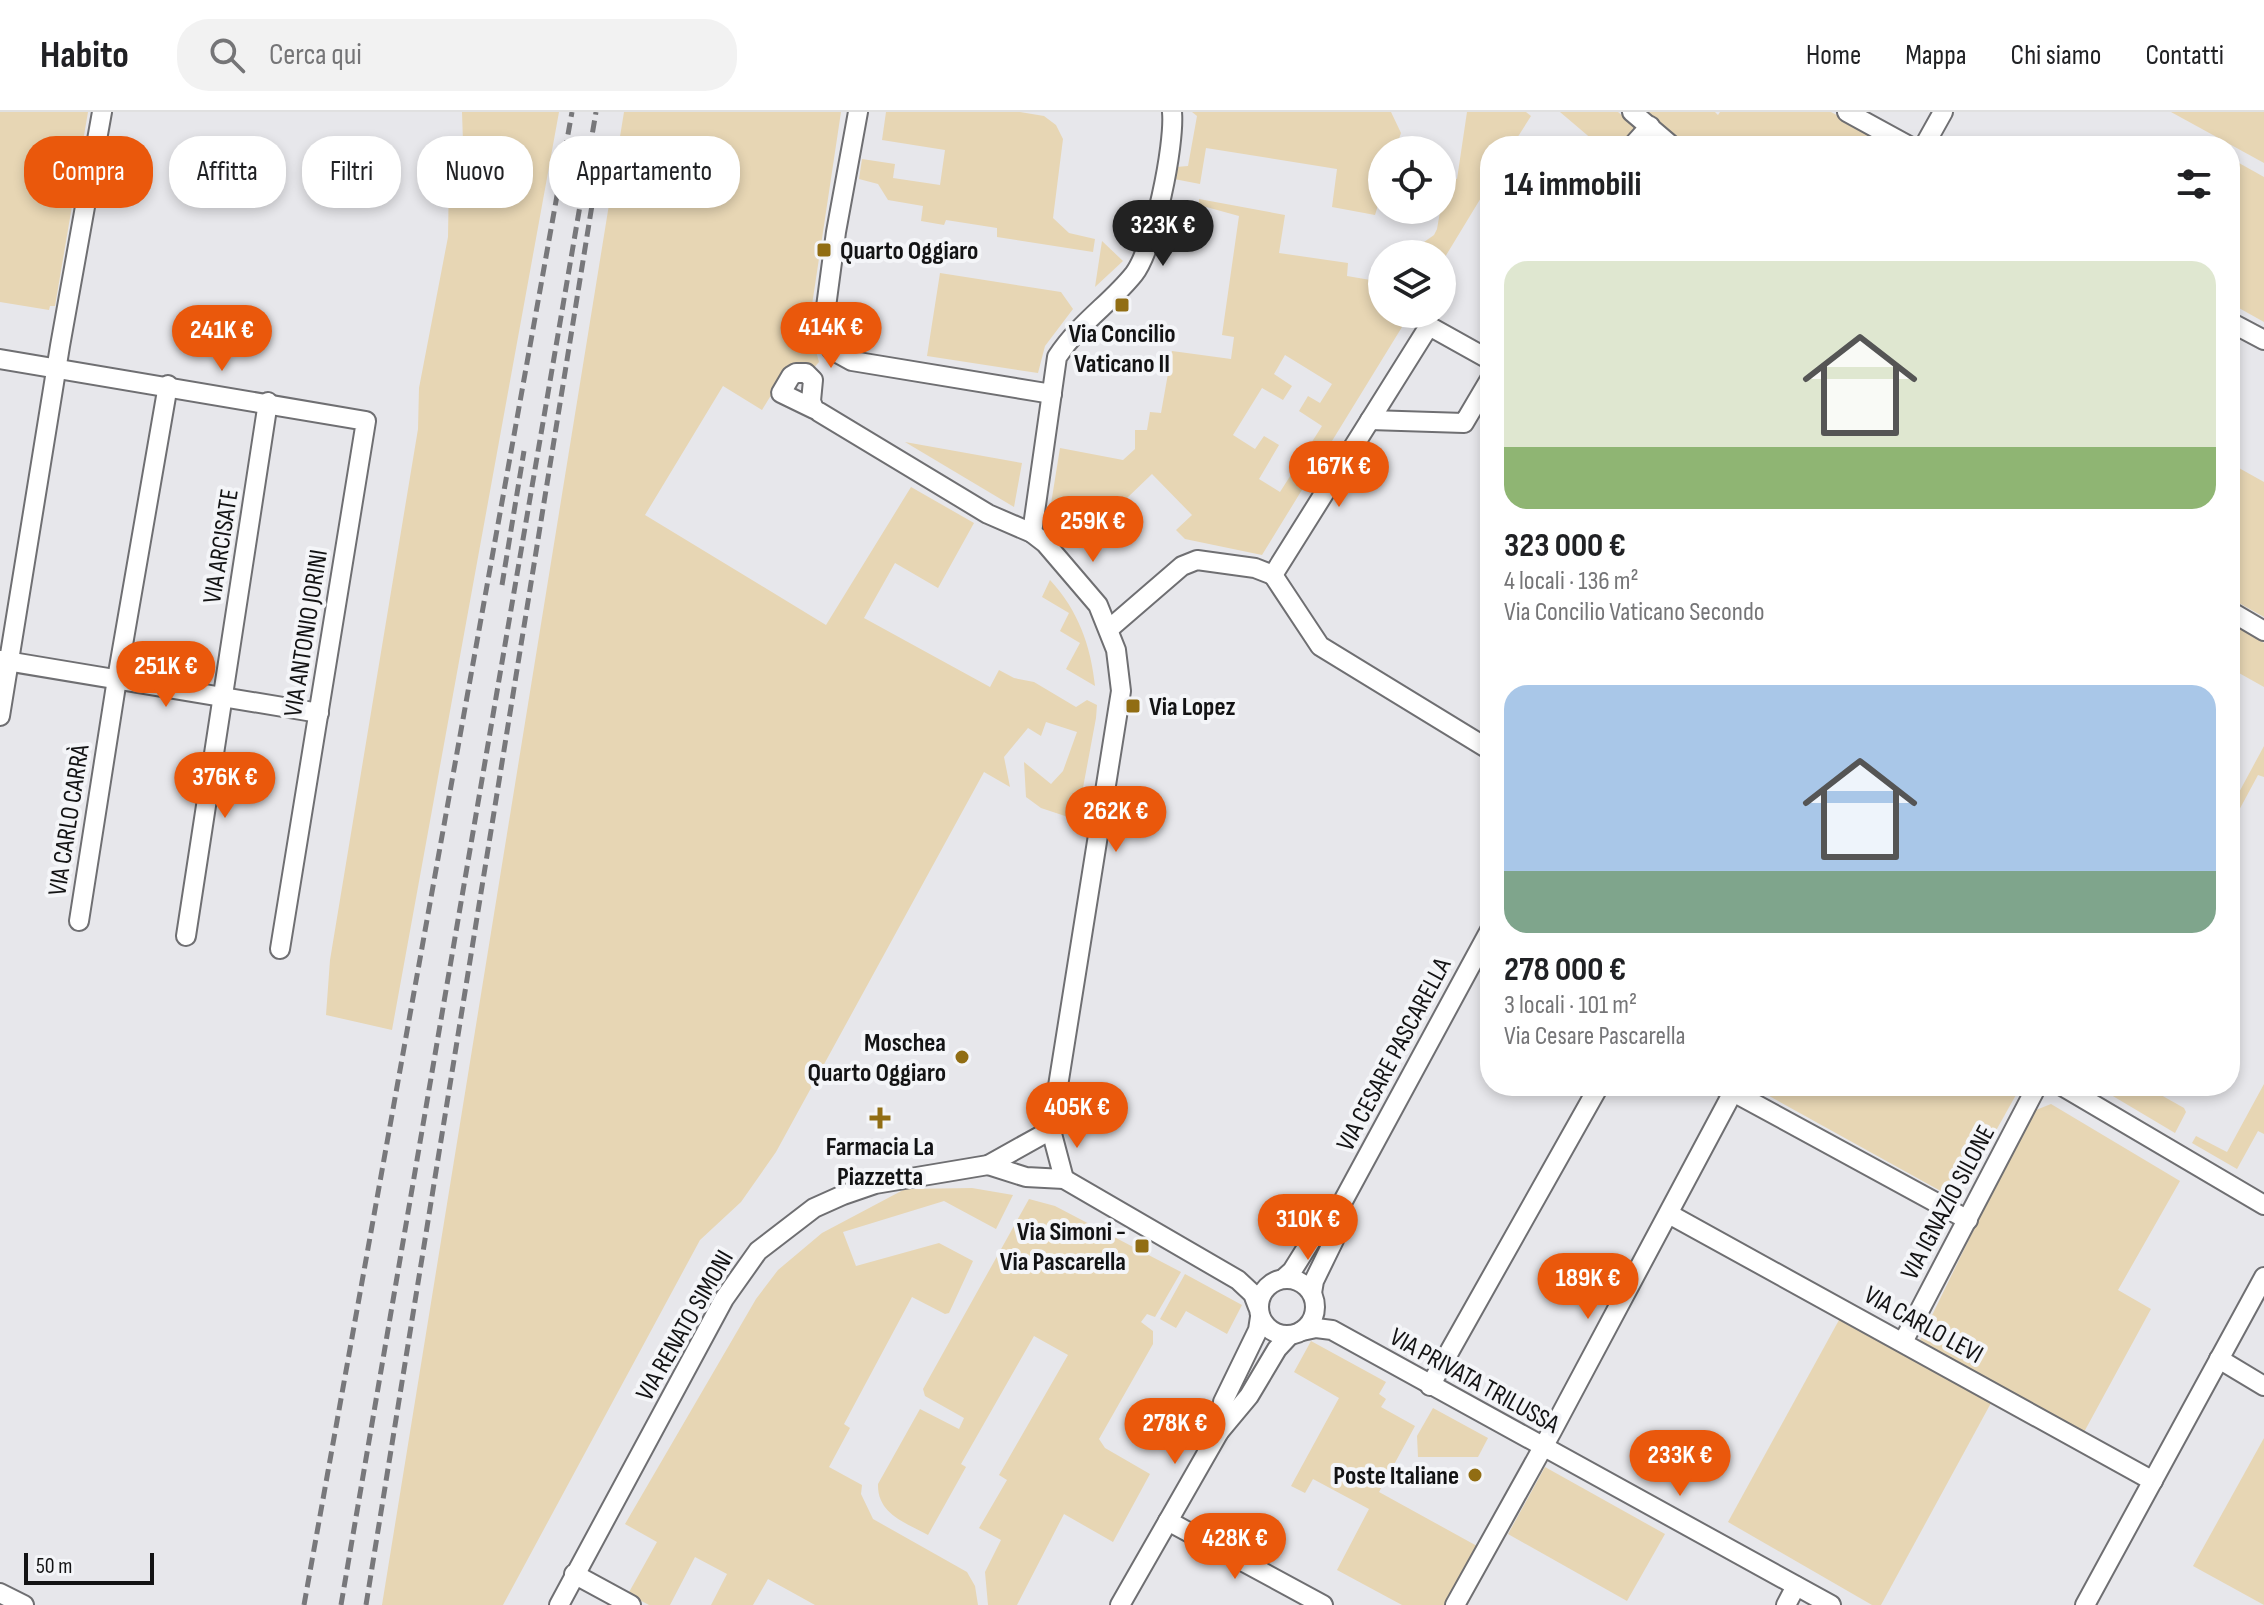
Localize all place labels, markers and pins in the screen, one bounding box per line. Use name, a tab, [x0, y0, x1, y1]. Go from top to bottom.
pin: 323K €	[1098, 200, 1228, 268]
place label: Quarto Oggiaro	[840, 236, 978, 267]
marker: Quarto Oggiaro	[815, 241, 833, 259]
marker: Via Concilio Vaticano II	[1113, 296, 1131, 314]
pin: 414K €	[766, 302, 896, 370]
pin: 241K €	[157, 305, 287, 373]
place label: Via Concilio Vaticano II	[1068, 319, 1176, 380]
pin: 167K €	[1274, 441, 1404, 509]
pin: 259K €	[1028, 496, 1158, 564]
pin: 251K €	[101, 641, 231, 709]
place label: Via Lopez	[1149, 692, 1236, 723]
marker: Via Lopez	[1124, 697, 1142, 715]
pin: 376K €	[160, 752, 290, 820]
pin: 262K €	[1051, 786, 1181, 854]
place label: Moschea Quarto Oggiaro	[808, 1028, 946, 1089]
marker: Moschea Quarto Oggiaro	[953, 1048, 971, 1066]
pin: 405K €	[1012, 1082, 1142, 1150]
marker: Farmacia La Piazzetta	[871, 1109, 889, 1127]
place label: Farmacia La Piazzetta	[826, 1132, 934, 1193]
pin: 310K €	[1243, 1194, 1373, 1262]
place label: Via Simoni - Via Pascarella	[1000, 1217, 1126, 1278]
marker: Via Simoni - Via Pascarella	[1133, 1237, 1151, 1255]
pin: 189K €	[1523, 1253, 1653, 1321]
pin: 278K €	[1110, 1398, 1240, 1466]
pin: 233K €	[1615, 1430, 1745, 1498]
place label: Poste Italiane	[1333, 1461, 1459, 1492]
marker: Poste Italiane	[1466, 1466, 1484, 1484]
pin: 428K €	[1170, 1513, 1300, 1581]

